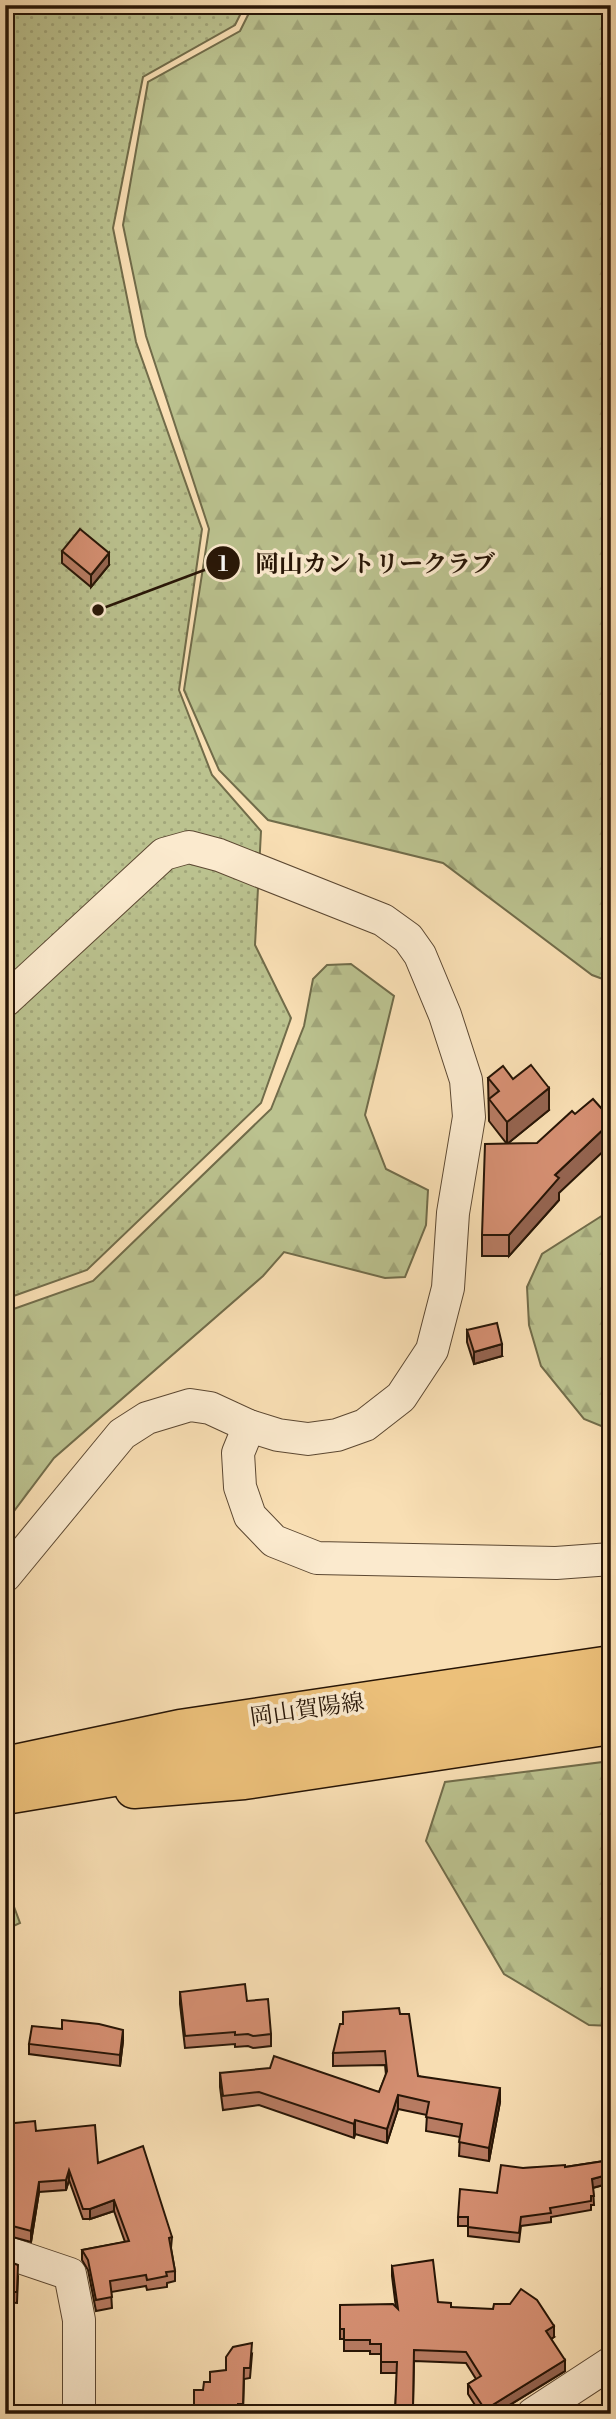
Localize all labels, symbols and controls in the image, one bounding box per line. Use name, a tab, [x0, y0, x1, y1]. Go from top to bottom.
callout: 岡山カントリークラブ	[206, 541, 509, 586]
text: 岡山カントリークラブ	[255, 550, 495, 580]
text: 1	[218, 552, 228, 578]
street label: 岡山賀陽線	[248, 1688, 366, 1732]

